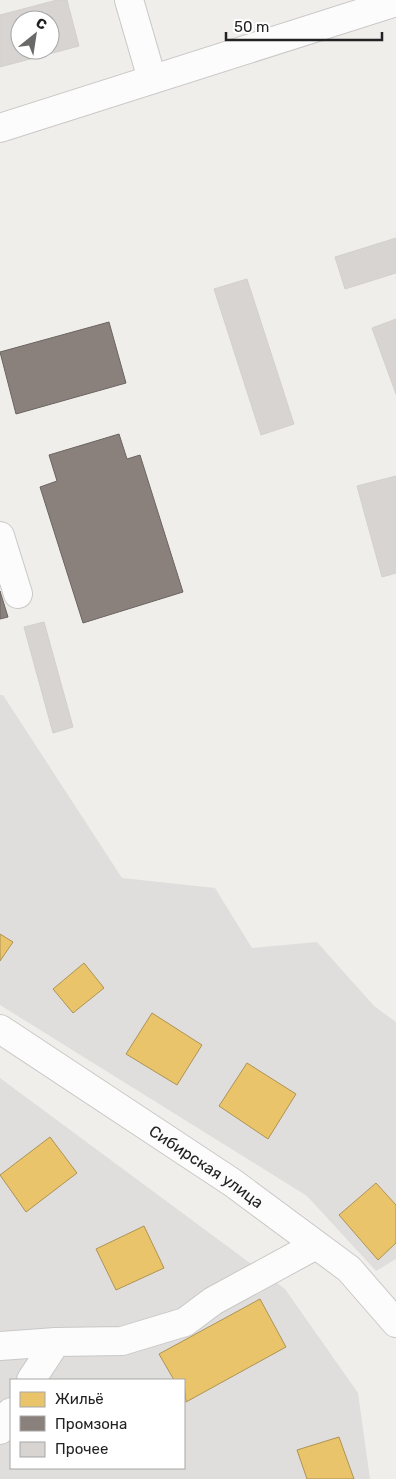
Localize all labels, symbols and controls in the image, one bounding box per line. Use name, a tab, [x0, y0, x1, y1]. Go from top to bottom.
north arrow	[10, 10, 60, 60]
scale bar	[226, 10, 382, 42]
text: С	[33, 14, 50, 34]
text: 50 m	[234, 18, 269, 36]
street label: Сибирская улица	[146, 1121, 267, 1212]
legend	[10, 1379, 185, 1469]
text: Жильё	[55, 1390, 104, 1408]
text: Промзона	[55, 1415, 127, 1433]
text: Прочее	[55, 1440, 108, 1458]

